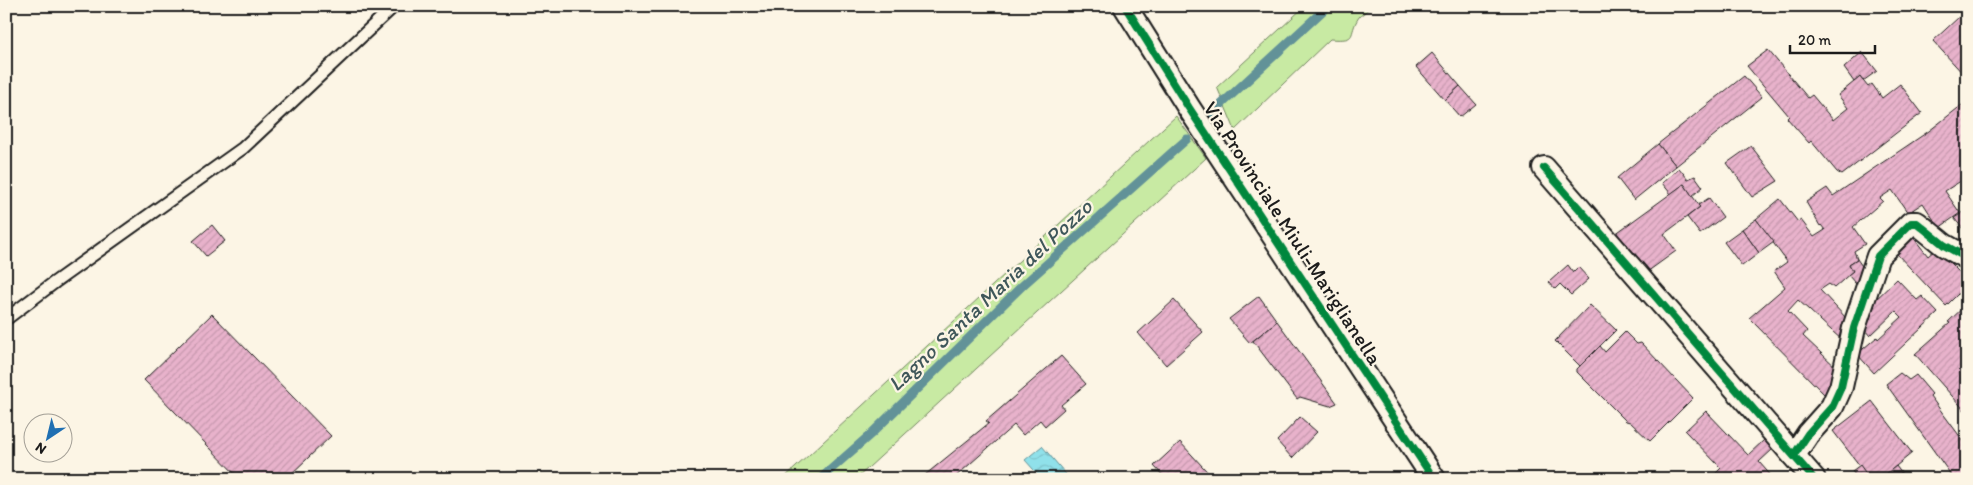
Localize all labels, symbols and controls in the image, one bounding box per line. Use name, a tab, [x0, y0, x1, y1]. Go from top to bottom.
scale bar	[1790, 22, 1876, 54]
text: 20 m	[1798, 31, 1832, 49]
street label: Via Provinciale Miuli-Mariglianella	[1198, 97, 1388, 369]
water label: Lagno Santa Maria del Pozzo	[882, 193, 1098, 397]
north arrow	[22, 412, 72, 462]
text: N	[32, 439, 50, 458]

